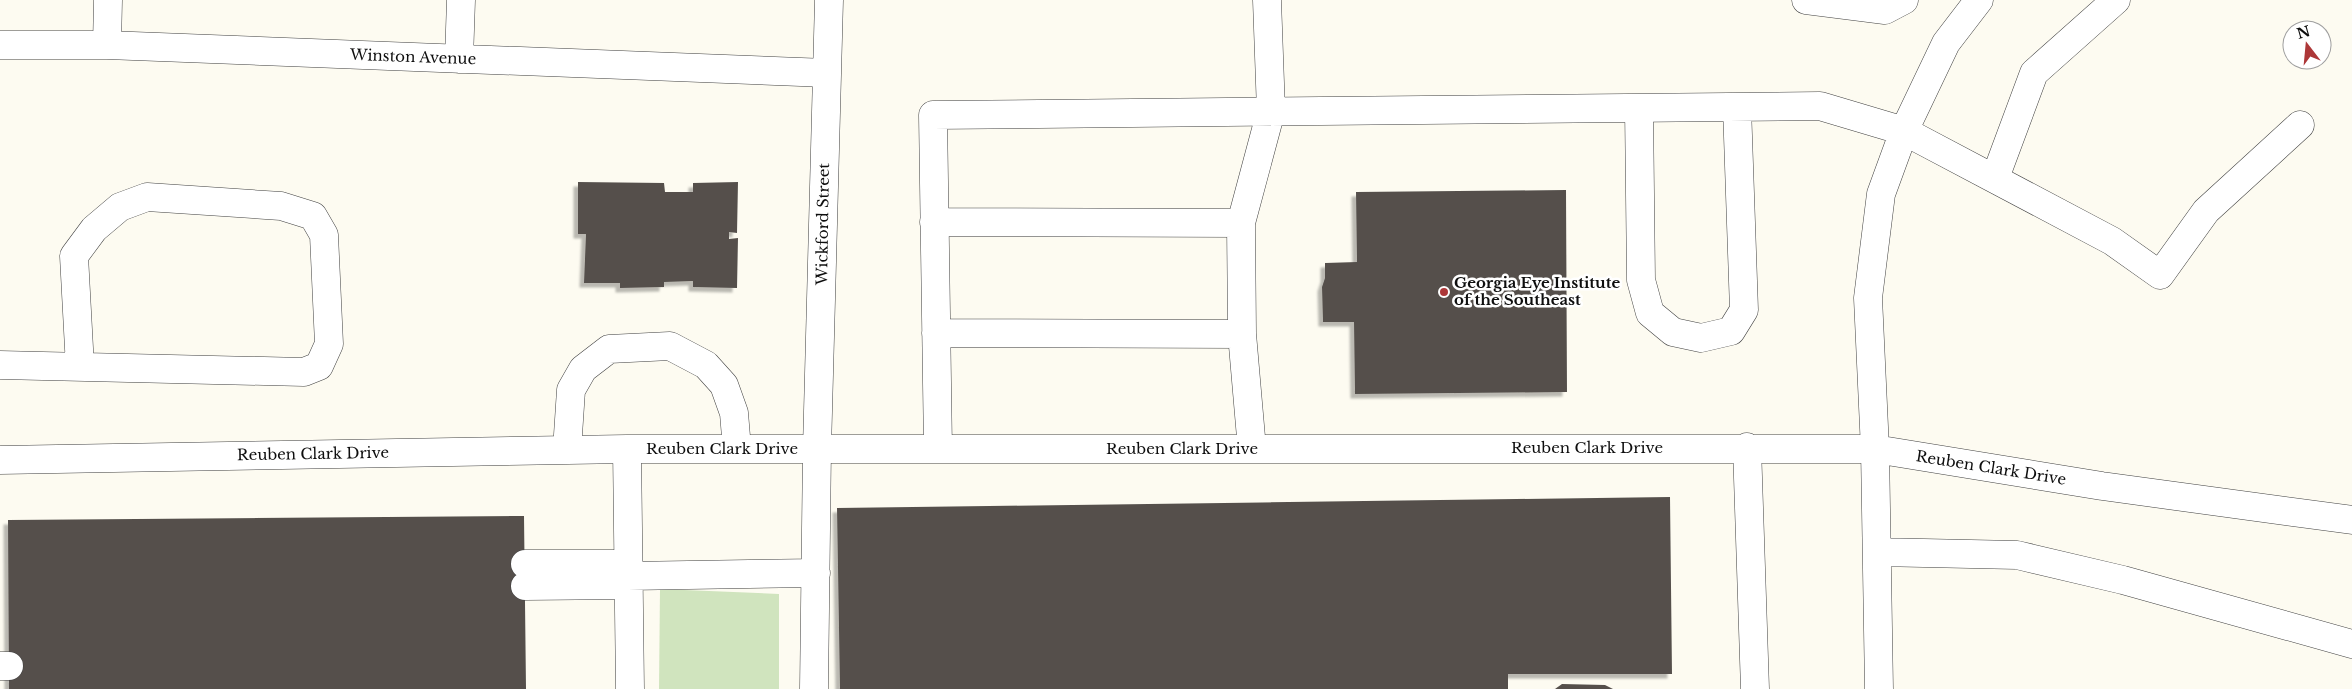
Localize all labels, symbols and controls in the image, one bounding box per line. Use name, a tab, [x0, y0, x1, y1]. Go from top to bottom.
north arrow	[2282, 20, 2332, 70]
text: N	[2295, 22, 2312, 43]
street label: Winston Avenue	[349, 45, 477, 68]
street label: Wickford Street	[812, 162, 833, 286]
place label: Georgia Eye Institute of the Southeast	[1454, 273, 1620, 309]
marker: Georgia Eye Institute of the Southeast	[1438, 286, 1450, 298]
street label: Reuben Clark Drive	[1511, 438, 1663, 457]
street label: Reuben Clark Drive	[646, 439, 798, 458]
street label: Reuben Clark Drive	[1106, 439, 1258, 458]
street label: Reuben Clark Drive	[237, 443, 389, 464]
street label: Reuben Clark Drive	[1915, 446, 2068, 489]

